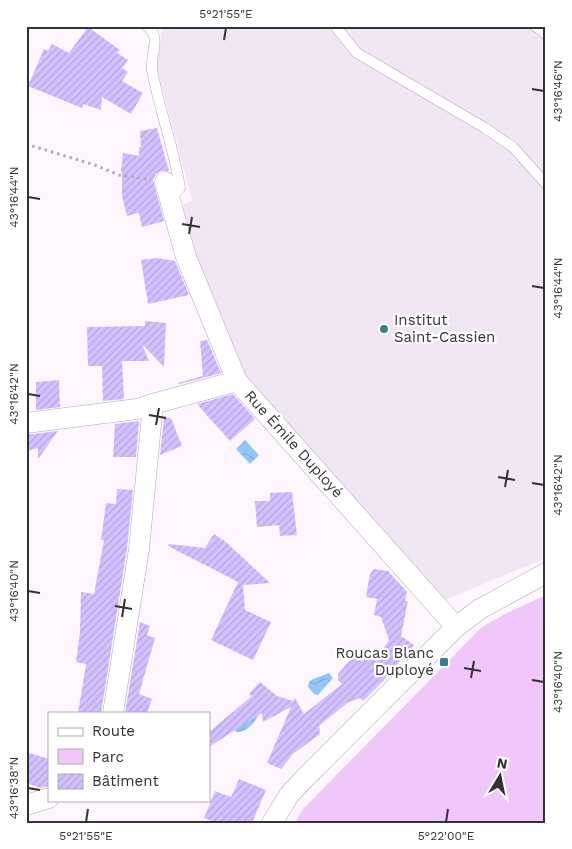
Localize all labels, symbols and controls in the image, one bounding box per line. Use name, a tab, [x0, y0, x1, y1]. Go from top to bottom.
text: 5°21'55"E	[199, 7, 253, 21]
text: 43°16'46"N	[551, 60, 565, 122]
text: 43°16'44"N	[7, 166, 21, 228]
text: 43°16'44"N	[551, 257, 565, 319]
place label: Institut Saint-Cassien	[394, 311, 495, 346]
marker: Institut Saint-Cassien	[378, 323, 390, 335]
text: 43°16'42"N	[7, 363, 21, 425]
street label: Rue Émile Duployé	[241, 387, 347, 501]
text: 43°16'42"N	[551, 454, 565, 516]
text: 43°16'40"N	[7, 560, 21, 622]
place label: Roucas Blanc Duployé	[336, 644, 434, 679]
text: 43°16'40"N	[551, 651, 565, 713]
marker: Roucas Blanc Duployé	[438, 656, 450, 668]
legend	[48, 712, 210, 802]
text: Route	[92, 722, 135, 740]
text: Parc	[92, 748, 124, 766]
north arrow	[474, 752, 524, 802]
text: N	[496, 754, 509, 772]
text: 43°16'38"N	[7, 757, 21, 819]
text: Bâtiment	[92, 772, 159, 790]
text: 5°21'55"E	[59, 829, 113, 843]
text: 5°22'00"E	[418, 829, 475, 843]

